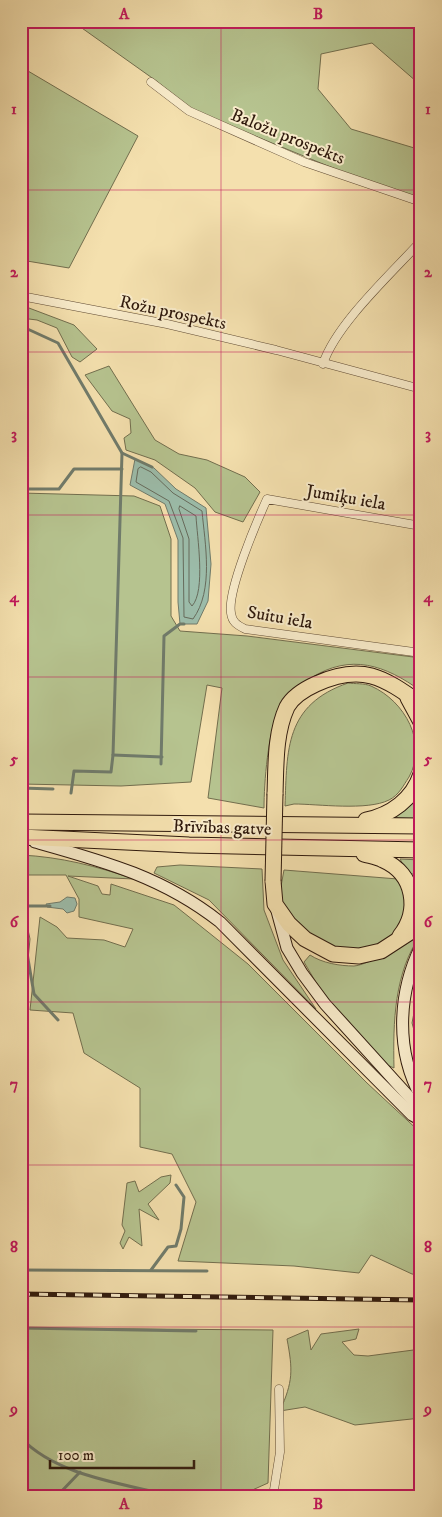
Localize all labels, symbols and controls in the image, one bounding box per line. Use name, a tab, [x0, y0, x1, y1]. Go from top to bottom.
text: A	[118, 4, 130, 24]
text: B	[313, 4, 323, 24]
text: 1	[11, 99, 17, 119]
text: 1	[425, 99, 431, 119]
street label: Baložu prospekts	[227, 104, 348, 170]
text: 2	[10, 262, 19, 282]
text: 2	[424, 262, 433, 282]
street label: Rožu prospekts	[117, 291, 228, 335]
text: 3	[11, 424, 17, 444]
text: 3	[425, 424, 431, 444]
street label: Jumiķu iela	[302, 480, 388, 516]
text: 4	[8, 587, 19, 607]
text: 4	[422, 587, 433, 607]
street label: Suitu iela	[245, 601, 315, 635]
text: 5	[9, 749, 18, 769]
text: 5	[423, 749, 432, 769]
street label: Brīvības gatve	[172, 815, 272, 841]
text: 6	[10, 912, 20, 932]
text: 6	[424, 912, 434, 932]
text: 7	[10, 1074, 18, 1094]
text: 7	[424, 1074, 432, 1094]
text: 8	[10, 1237, 18, 1257]
text: 8	[424, 1237, 432, 1257]
text: 9	[9, 1399, 18, 1419]
text: 9	[423, 1399, 432, 1419]
scale bar	[50, 1437, 194, 1469]
text: 100 m	[58, 1446, 94, 1465]
text: A	[118, 1494, 130, 1514]
text: B	[313, 1494, 323, 1514]

